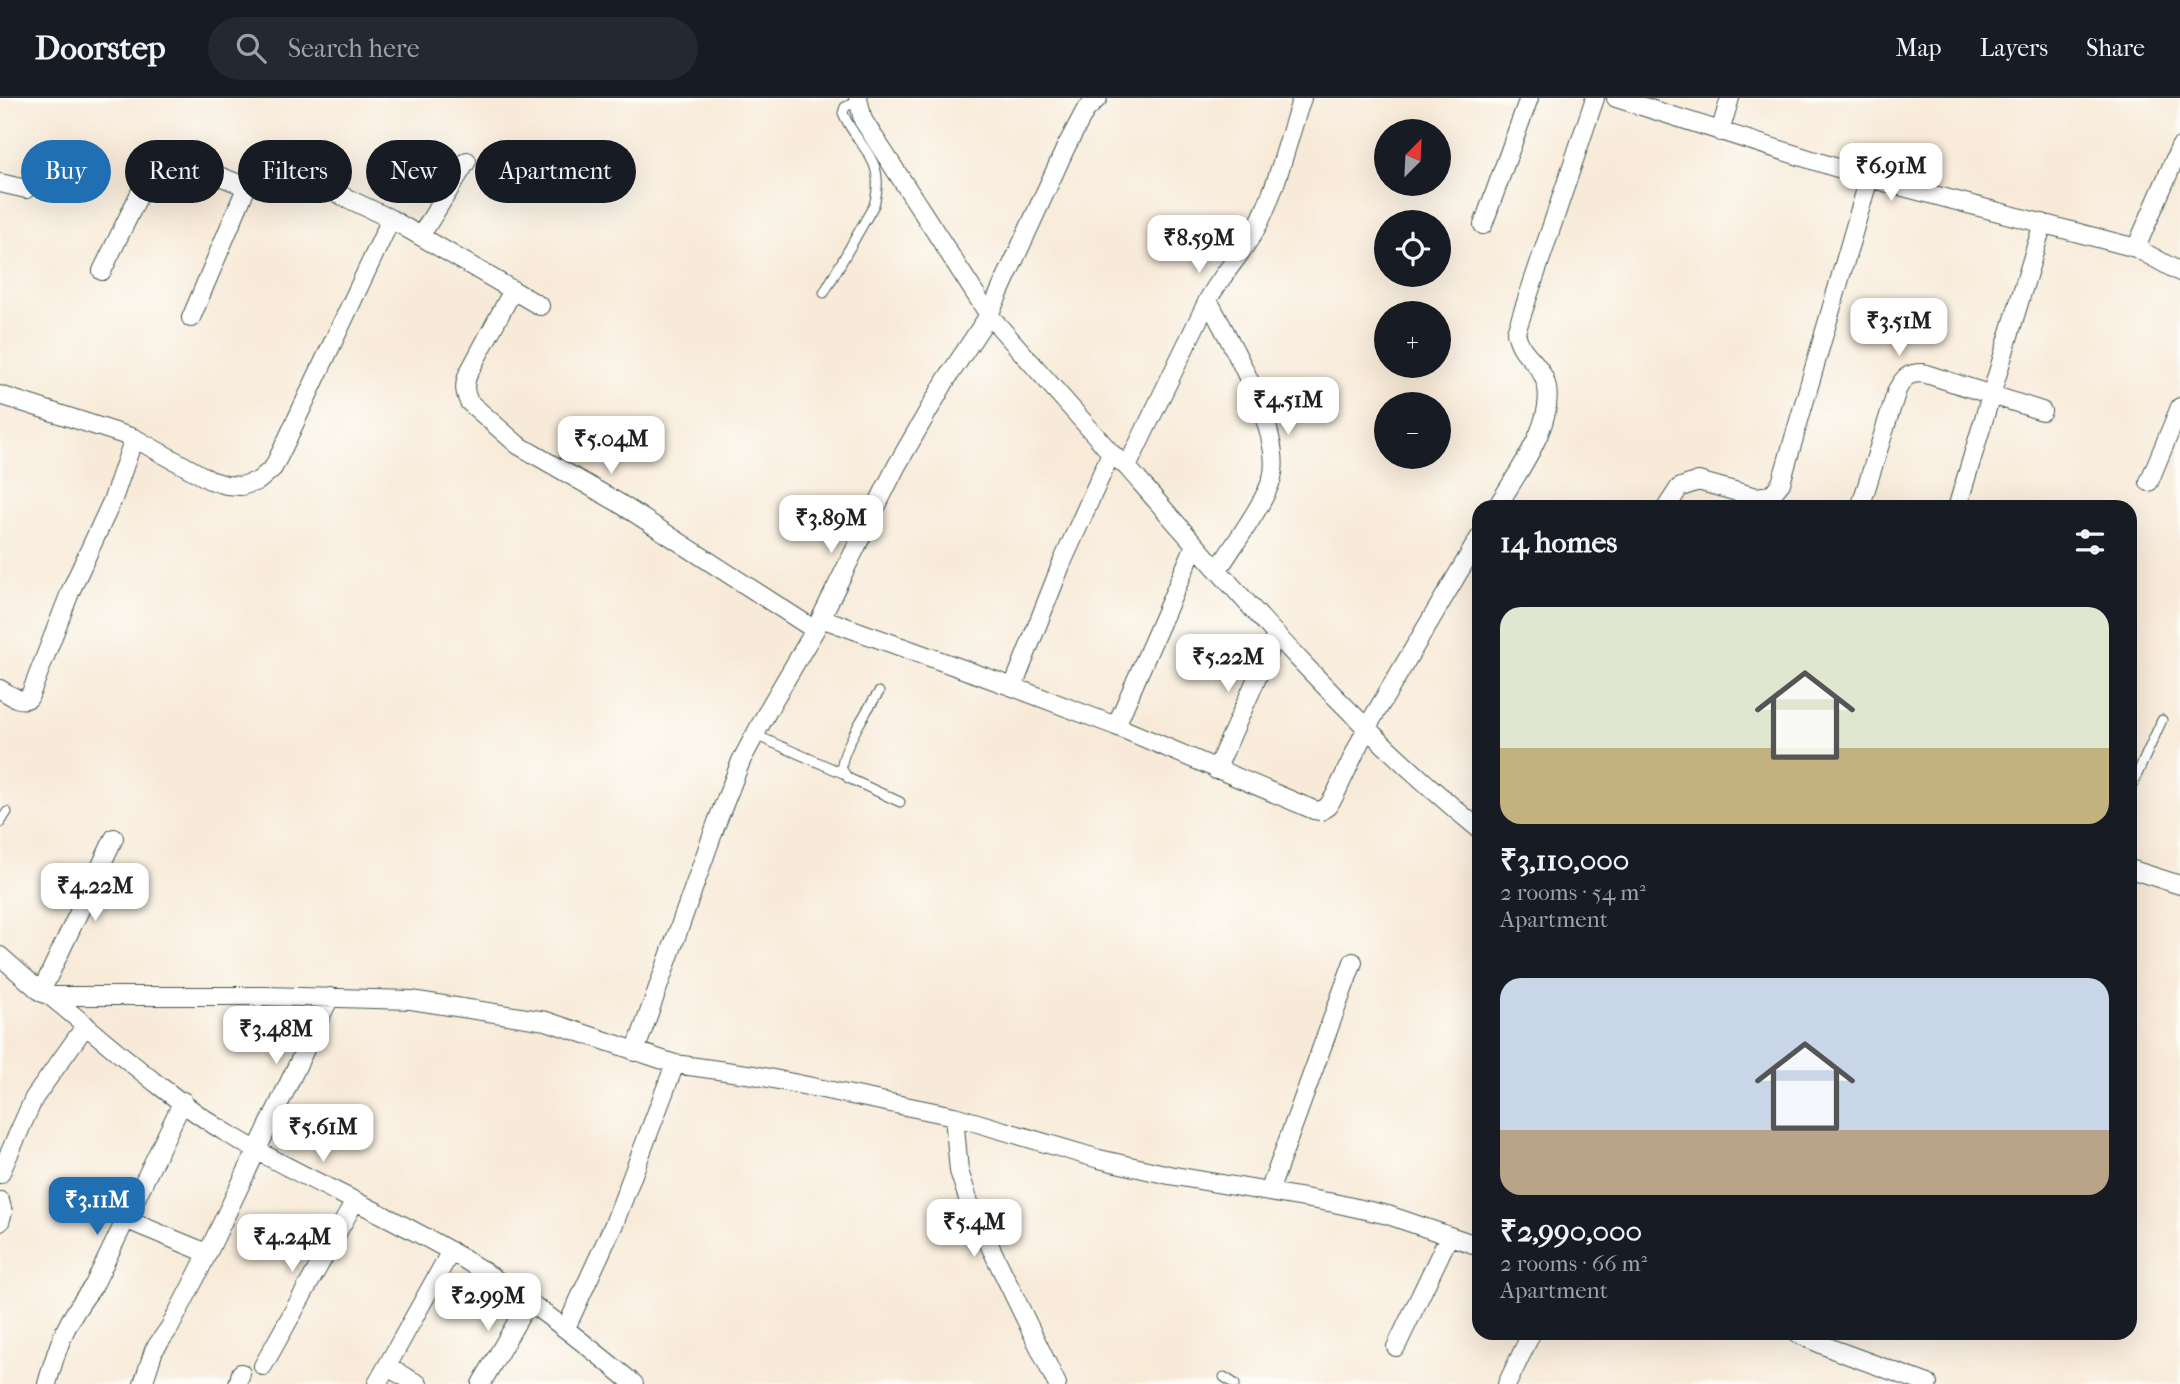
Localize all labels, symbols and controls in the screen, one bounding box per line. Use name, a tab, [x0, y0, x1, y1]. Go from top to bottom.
search box	[208, 17, 698, 80]
text: Doorstep	[35, 29, 166, 68]
icon: search	[232, 29, 270, 67]
text: Search here	[288, 33, 420, 64]
text: Map	[1896, 34, 1942, 62]
text: Layers	[1980, 34, 2048, 62]
text: Share	[2086, 34, 2145, 62]
north arrow	[1374, 119, 1451, 196]
map controls	[1374, 119, 1451, 469]
chip: Buy	[21, 140, 111, 203]
chip: Rent	[125, 140, 224, 203]
chip: Filters	[238, 140, 352, 203]
chip: New	[366, 140, 461, 203]
chip: Apartment	[475, 140, 636, 203]
pin: ₹6.91M	[1834, 144, 1948, 203]
text: ₹6.91M	[1855, 152, 1927, 179]
button: locate	[1374, 210, 1451, 287]
pin: ₹8.59M	[1142, 216, 1256, 275]
text: ₹8.59M	[1163, 224, 1235, 251]
pin: ₹3.51M	[1842, 299, 1956, 358]
button: +	[1374, 301, 1451, 378]
text: ₹3.51M	[1866, 307, 1932, 334]
pin: ₹4.51M	[1231, 378, 1345, 437]
text: ₹4.51M	[1253, 386, 1323, 413]
button: −	[1374, 392, 1451, 469]
pin: ₹5.04M	[554, 416, 668, 476]
text: ₹5.04M	[574, 425, 648, 452]
pin: ₹3.89M	[774, 496, 888, 555]
text: ₹3.89M	[795, 504, 867, 531]
icon: filters	[2071, 523, 2109, 561]
text: 14 homes	[1500, 525, 1617, 560]
pin: ₹5.22M	[1171, 634, 1285, 694]
text: ₹5.22M	[1192, 643, 1264, 670]
icon: home	[1742, 652, 1868, 778]
text: ₹3,110,000	[1500, 843, 1629, 878]
pin: ₹4.22M	[38, 864, 152, 923]
text: ₹4.22M	[57, 872, 133, 899]
text: 2 rooms · 54 m²	[1500, 879, 1646, 906]
text: Apartment	[1500, 906, 1608, 933]
pin: ₹3.48M	[219, 1006, 333, 1066]
text: ₹3.48M	[239, 1015, 313, 1042]
icon: home	[1742, 1023, 1868, 1149]
pin: ₹5.61M	[266, 1104, 380, 1164]
text: ₹5.61M	[288, 1113, 358, 1140]
pin: ₹3.11M	[40, 1178, 154, 1237]
text: ₹3.11M	[65, 1186, 129, 1213]
pin: ₹5.4M	[925, 1200, 1023, 1259]
text: ₹5.4M	[943, 1208, 1005, 1235]
pin: ₹4.24M	[235, 1214, 349, 1274]
text: ₹2,990,000	[1500, 1214, 1642, 1249]
text: ₹4.24M	[253, 1223, 331, 1250]
text: 2 rooms · 66 m²	[1500, 1250, 1647, 1277]
pin: ₹2.99M	[431, 1274, 545, 1333]
text: Apartment	[1500, 1277, 1608, 1304]
text: ₹2.99M	[451, 1282, 525, 1309]

